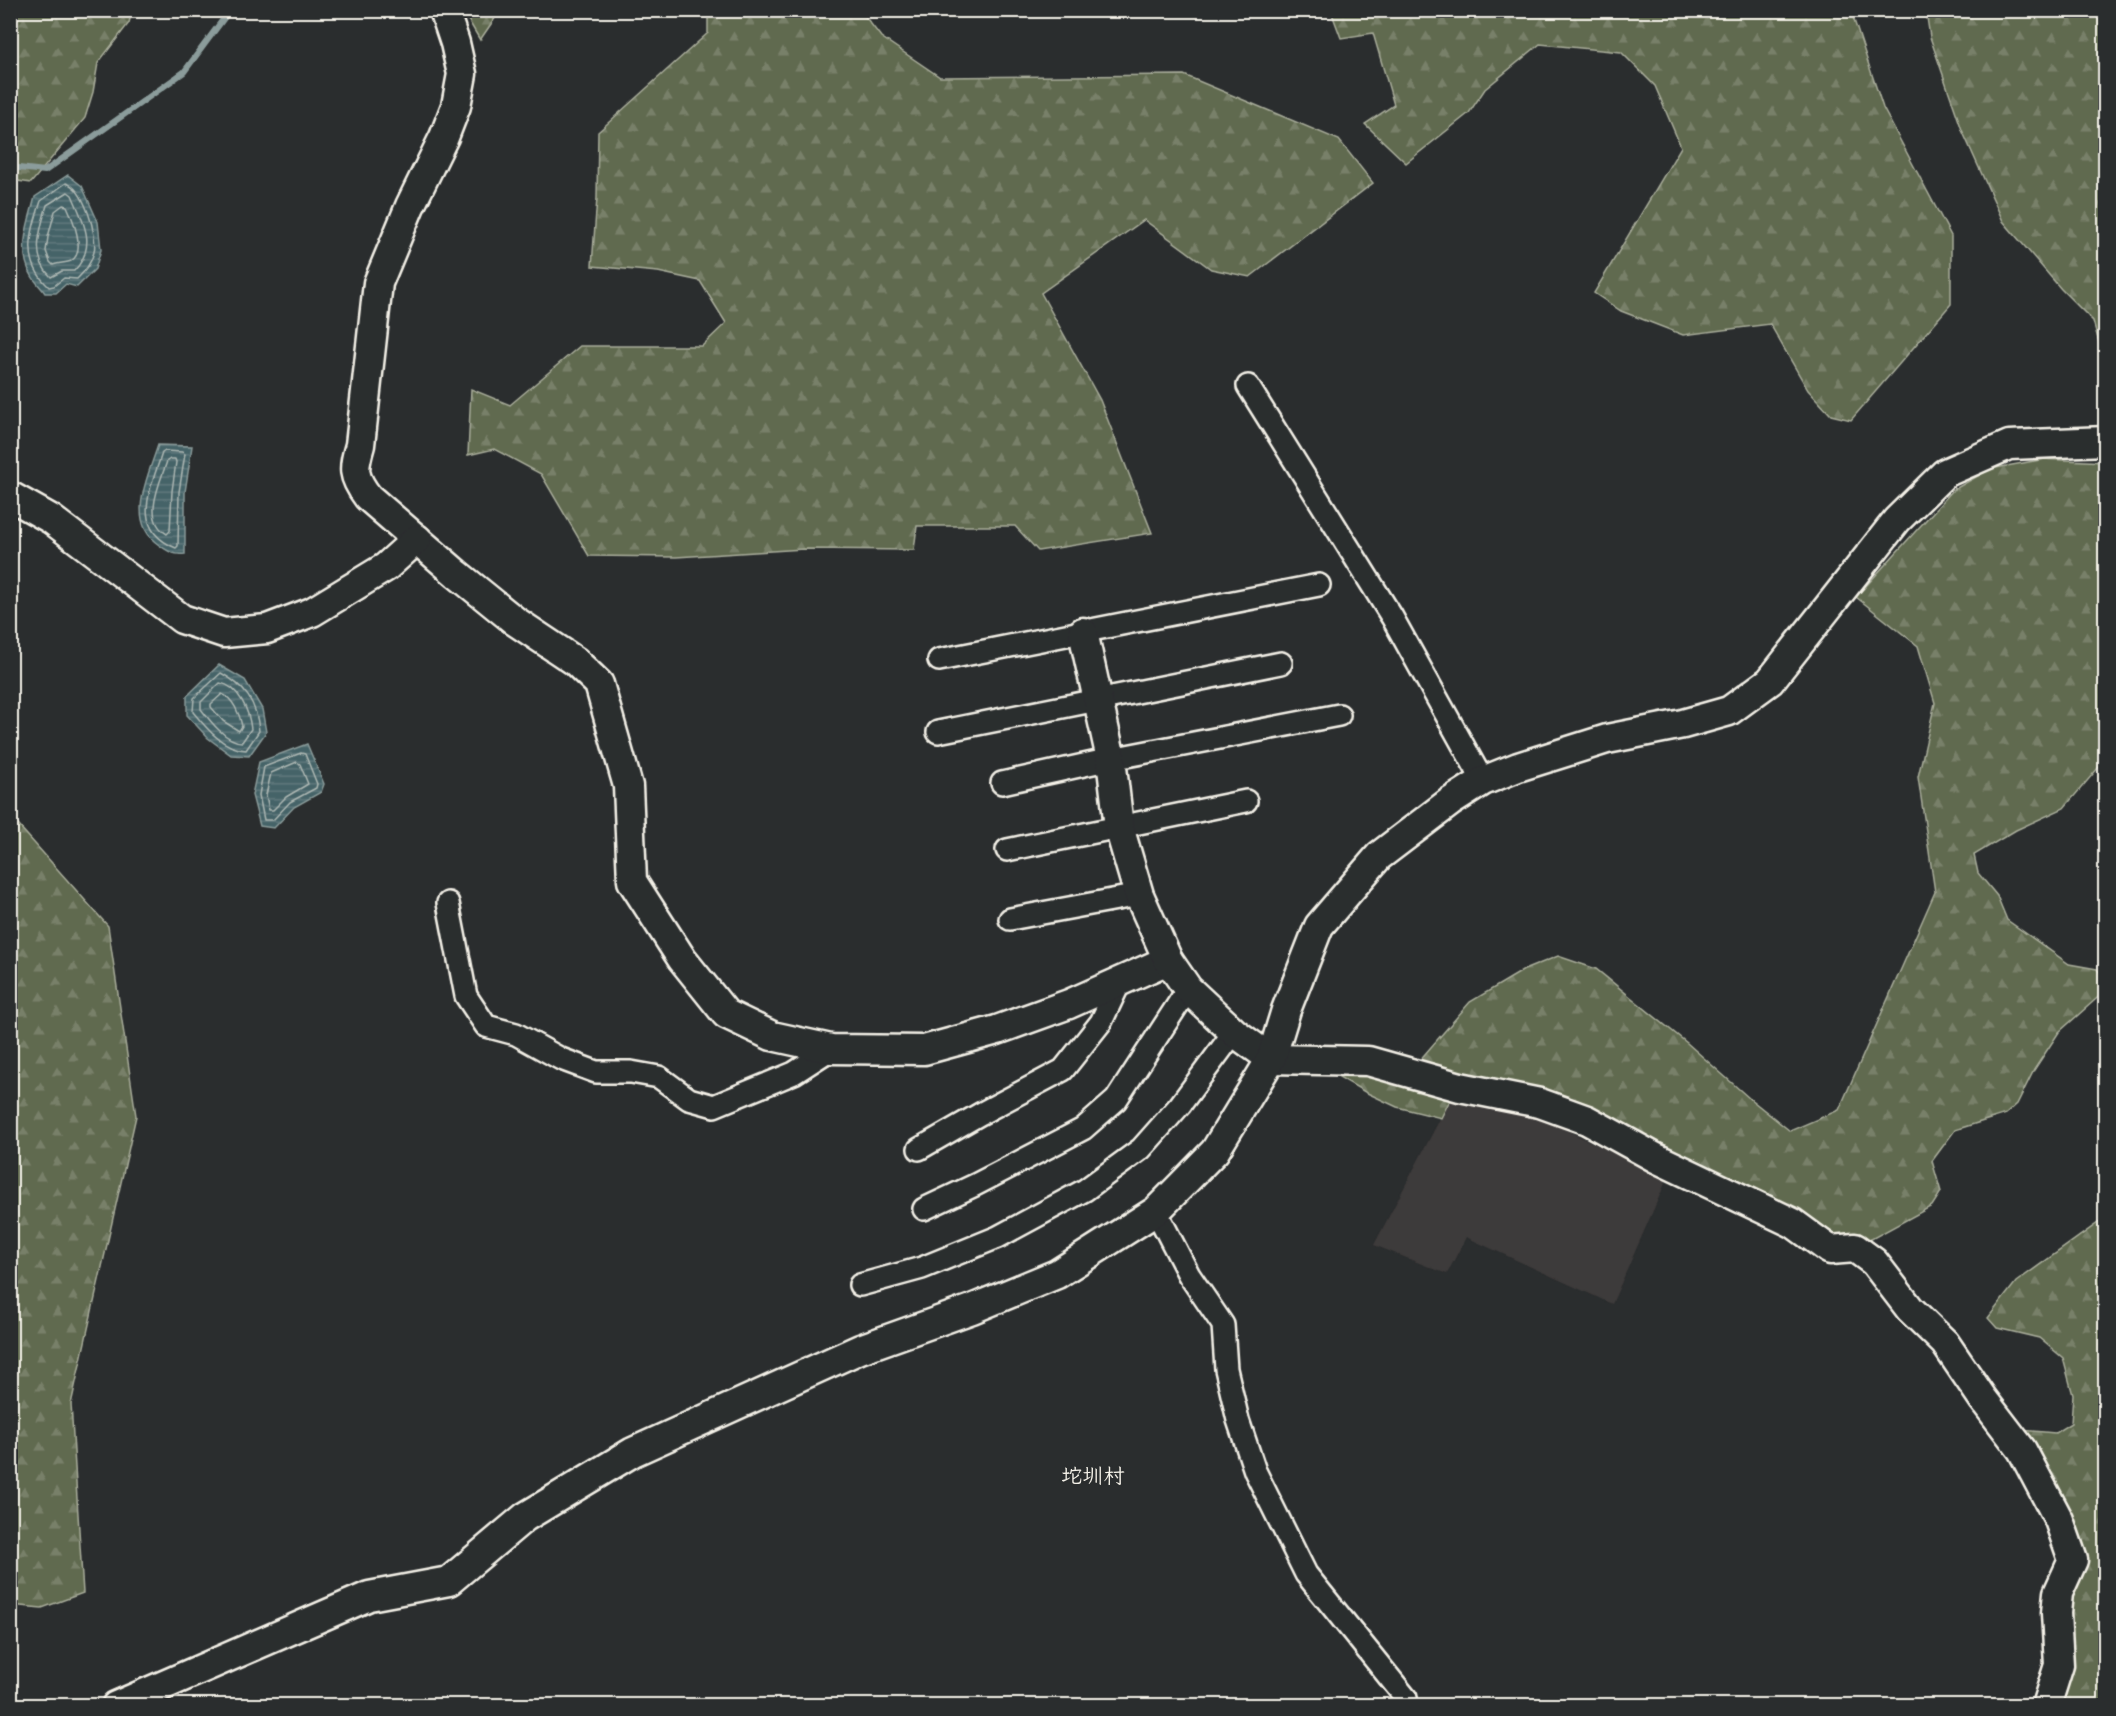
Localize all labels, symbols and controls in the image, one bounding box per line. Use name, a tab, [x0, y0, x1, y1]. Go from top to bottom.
district label: 坨圳村	[1062, 1457, 1125, 1495]

